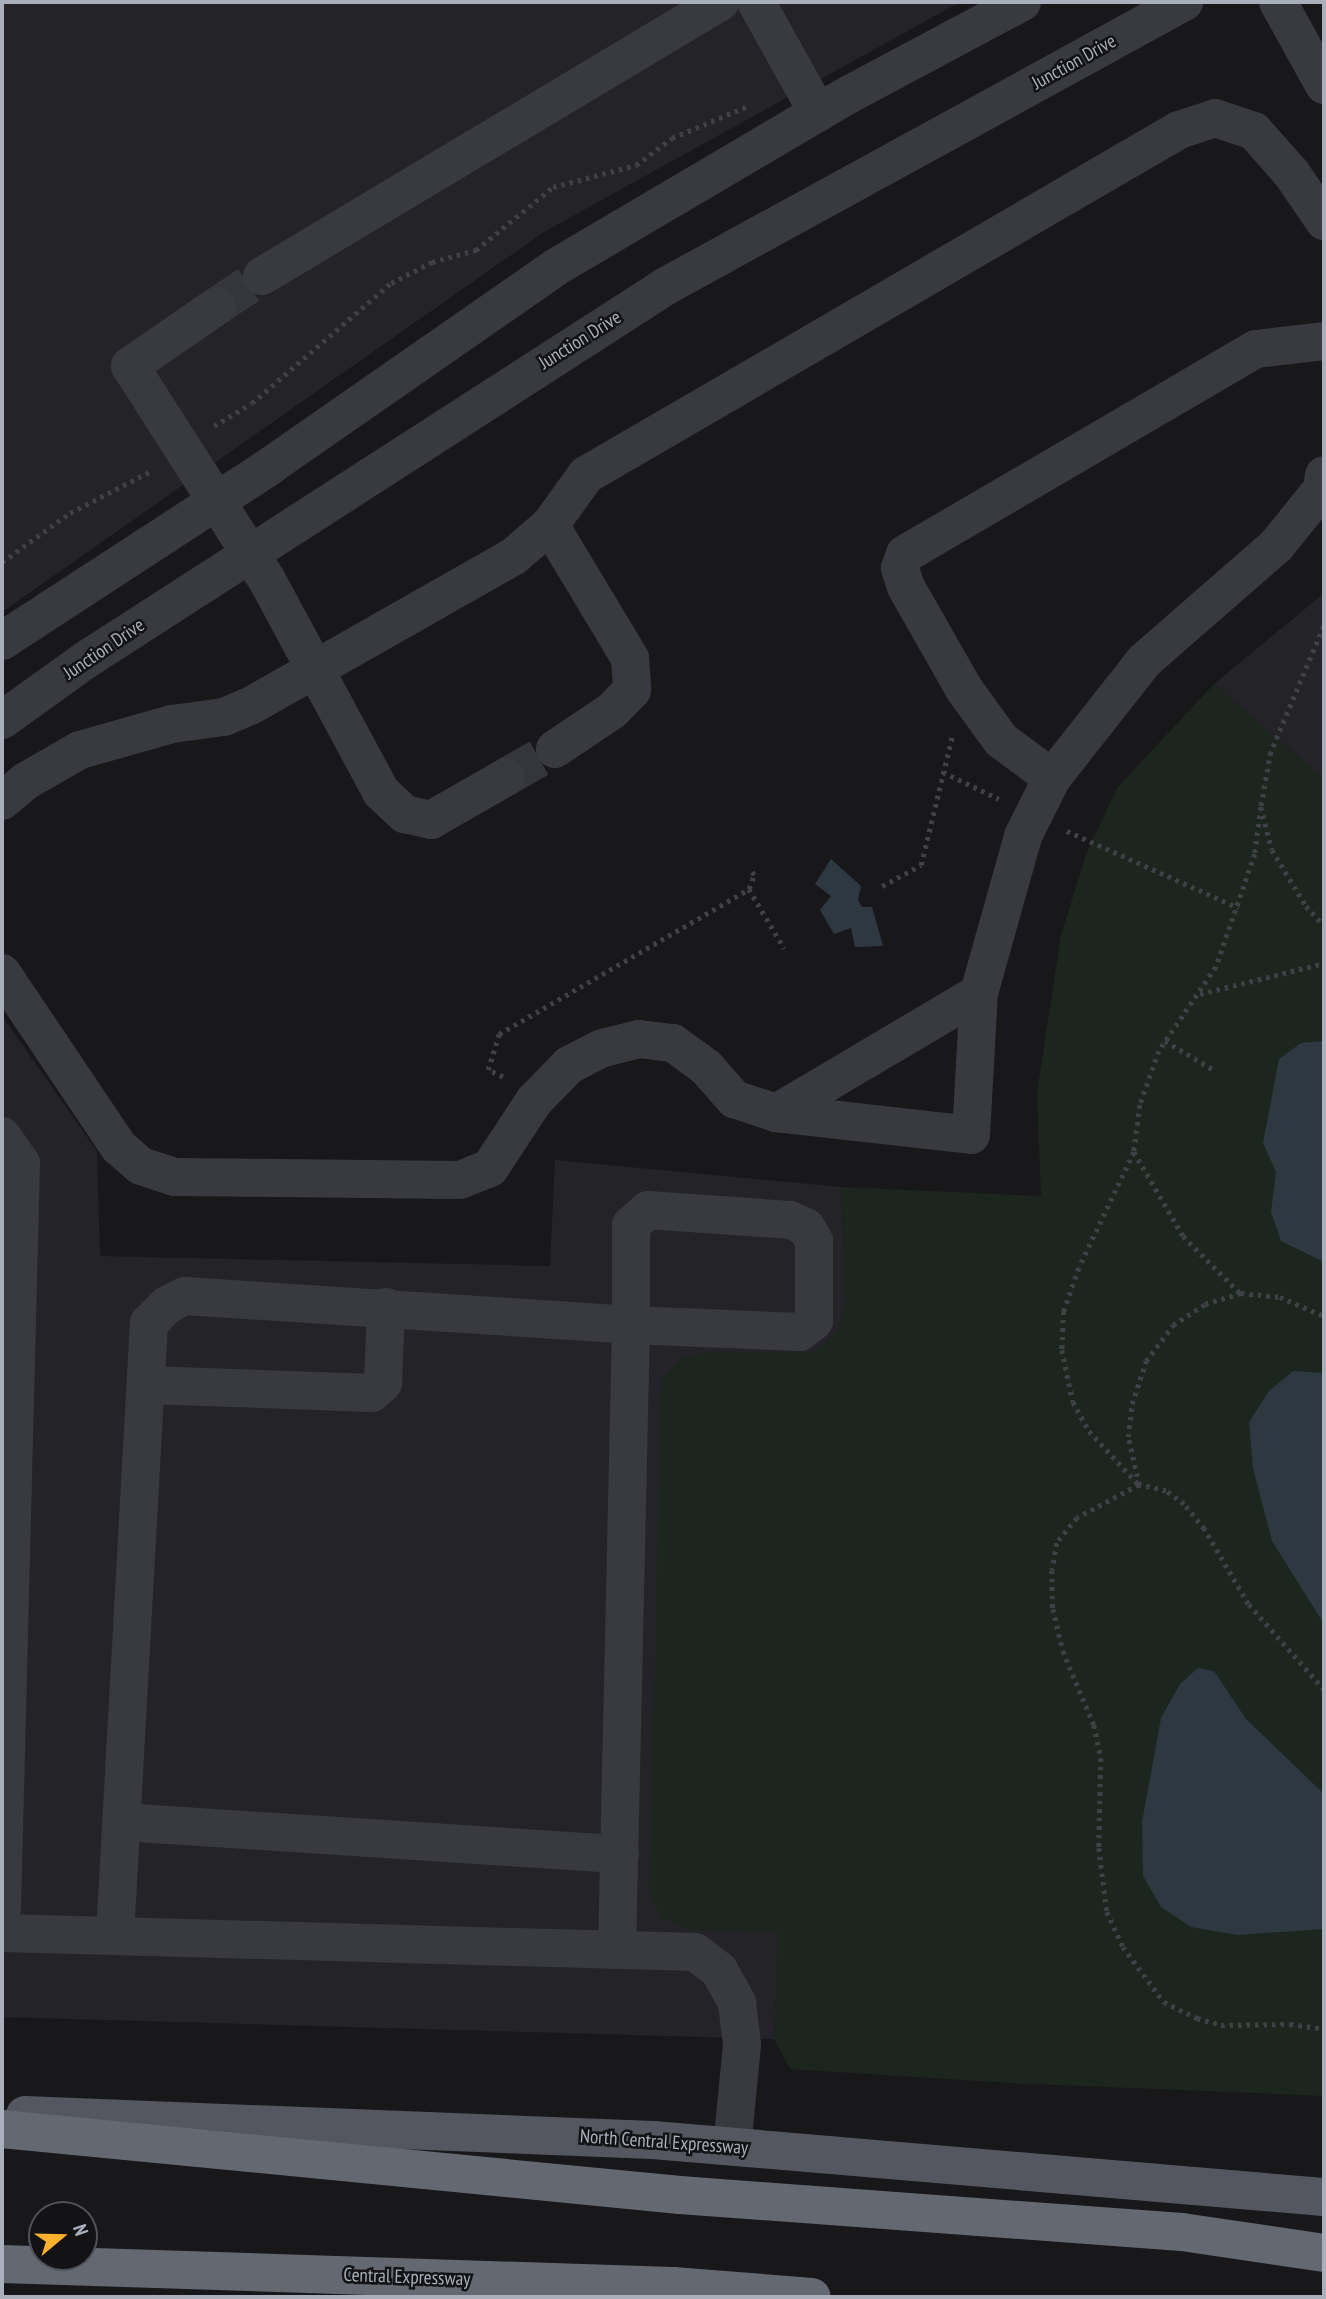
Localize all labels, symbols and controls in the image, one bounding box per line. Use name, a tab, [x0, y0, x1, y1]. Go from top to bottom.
street label: Junction Drive	[1028, 30, 1120, 94]
street label: Junction Drive	[535, 306, 625, 374]
street label: Junction Drive	[59, 614, 149, 684]
street label: North Central Expressway	[579, 2125, 749, 2159]
north arrow	[28, 2201, 98, 2271]
text: N	[68, 2221, 94, 2239]
street label: Central Expressway	[343, 2263, 471, 2291]

